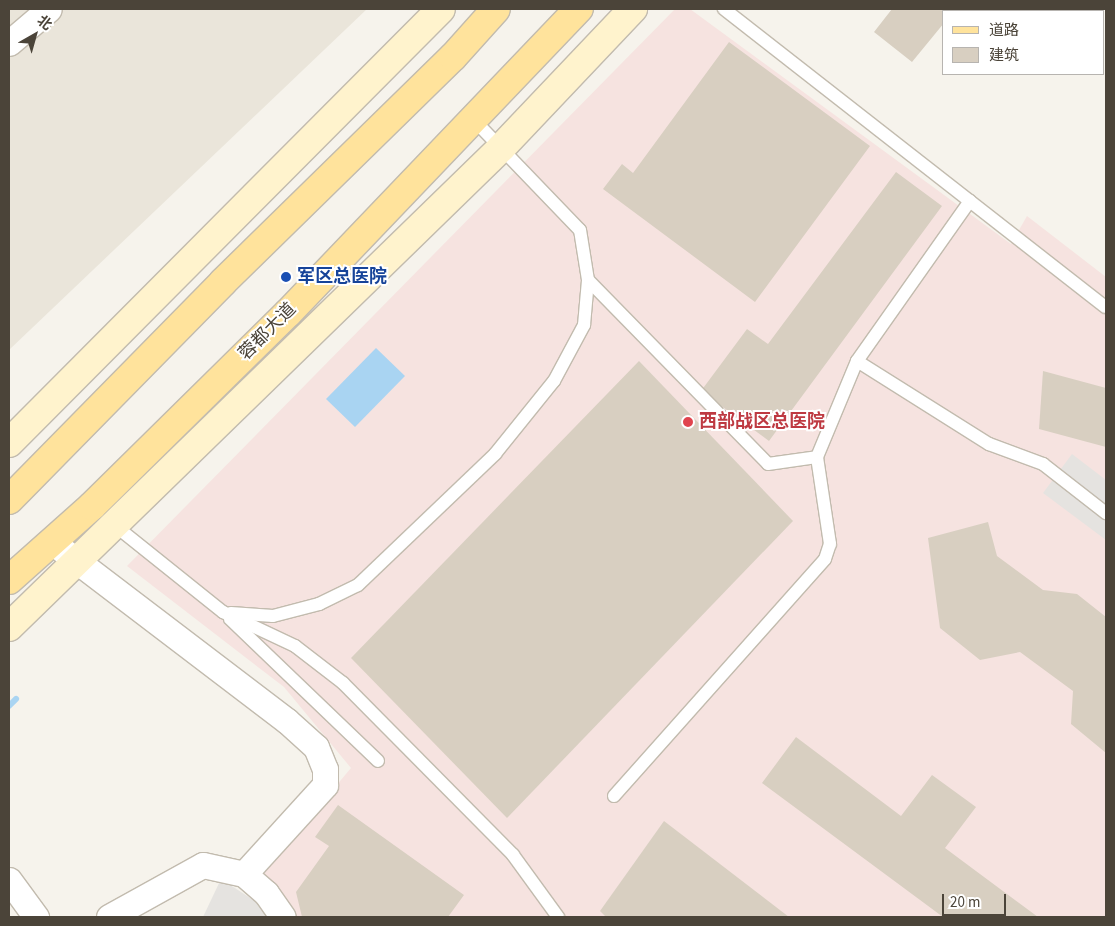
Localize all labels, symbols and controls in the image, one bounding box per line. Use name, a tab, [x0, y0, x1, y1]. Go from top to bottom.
north arrow	[10, 10, 60, 60]
legend	[942, 10, 1105, 75]
text: 北	[33, 11, 56, 35]
text: 道路	[989, 20, 1019, 41]
text: 建筑	[989, 45, 1019, 66]
place label: 军区总医院	[297, 266, 387, 288]
marker: 军区总医院	[279, 270, 293, 284]
street label: 蓉都大道	[235, 299, 301, 365]
place label: 西部战区总医院	[699, 411, 825, 433]
marker: 西部战区总医院	[681, 415, 695, 429]
scale bar	[945, 884, 1009, 916]
text: 20 m	[950, 892, 980, 913]

